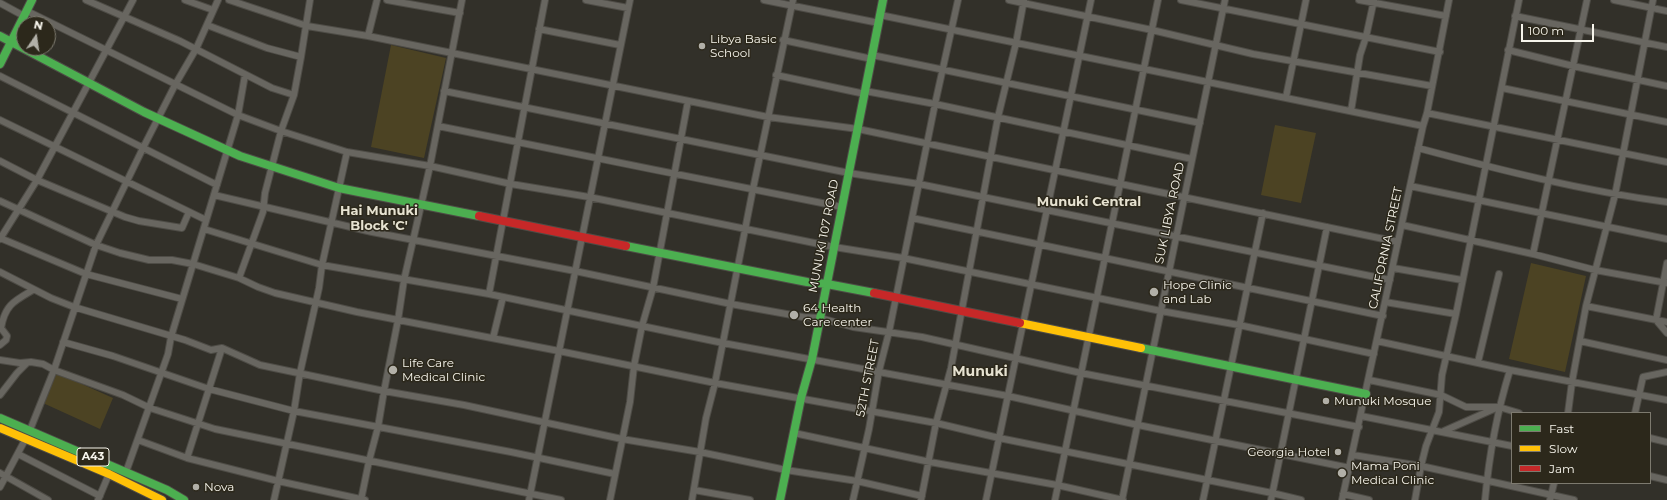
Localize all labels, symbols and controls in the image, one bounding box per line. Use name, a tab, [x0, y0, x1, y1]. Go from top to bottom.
north arrow	[16, 16, 56, 56]
scale bar	[1523, 16, 1596, 42]
text: N	[33, 17, 44, 33]
text: 100 m	[1528, 23, 1564, 38]
place label: Libya Basic School	[710, 32, 777, 60]
marker: Libya Basic School	[697, 41, 707, 51]
street label: SUK LIBYA ROAD	[1152, 161, 1188, 265]
street label: MUNUKI 107 ROAD	[806, 178, 842, 294]
street label: CALIFORNIA STREET	[1366, 186, 1406, 310]
district label: Munuki Central	[1037, 194, 1141, 210]
district label: Hai Munuki Block 'C'	[340, 203, 418, 234]
place label: Hope Clinic and Lab	[1163, 278, 1232, 306]
marker: Hope Clinic and Lab	[1148, 286, 1160, 298]
place label: 64 Health Care center	[803, 301, 872, 329]
marker: 64 Health Care center	[788, 309, 800, 321]
street label: 52TH STREET	[853, 338, 883, 418]
place label: Life Care Medical Clinic	[402, 356, 485, 384]
marker: Life Care Medical Clinic	[387, 364, 399, 376]
district label: Munuki	[952, 364, 1008, 380]
place label: Munuki Mosque	[1334, 394, 1432, 408]
marker: Munuki Mosque	[1321, 396, 1331, 406]
legend	[1511, 412, 1651, 484]
text: Fast	[1549, 421, 1574, 436]
text: Slow	[1549, 441, 1578, 456]
place label: Georgia Hotel	[1247, 445, 1330, 459]
marker: Georgia Hotel	[1333, 447, 1343, 457]
road number: A43	[77, 448, 109, 466]
place label: Mama Poni Medical Clinic	[1351, 459, 1434, 487]
text: Jam	[1549, 461, 1575, 476]
marker: Mama Poni Medical Clinic	[1336, 467, 1348, 479]
place label: Nova	[204, 480, 234, 494]
marker: Nova	[191, 482, 201, 492]

